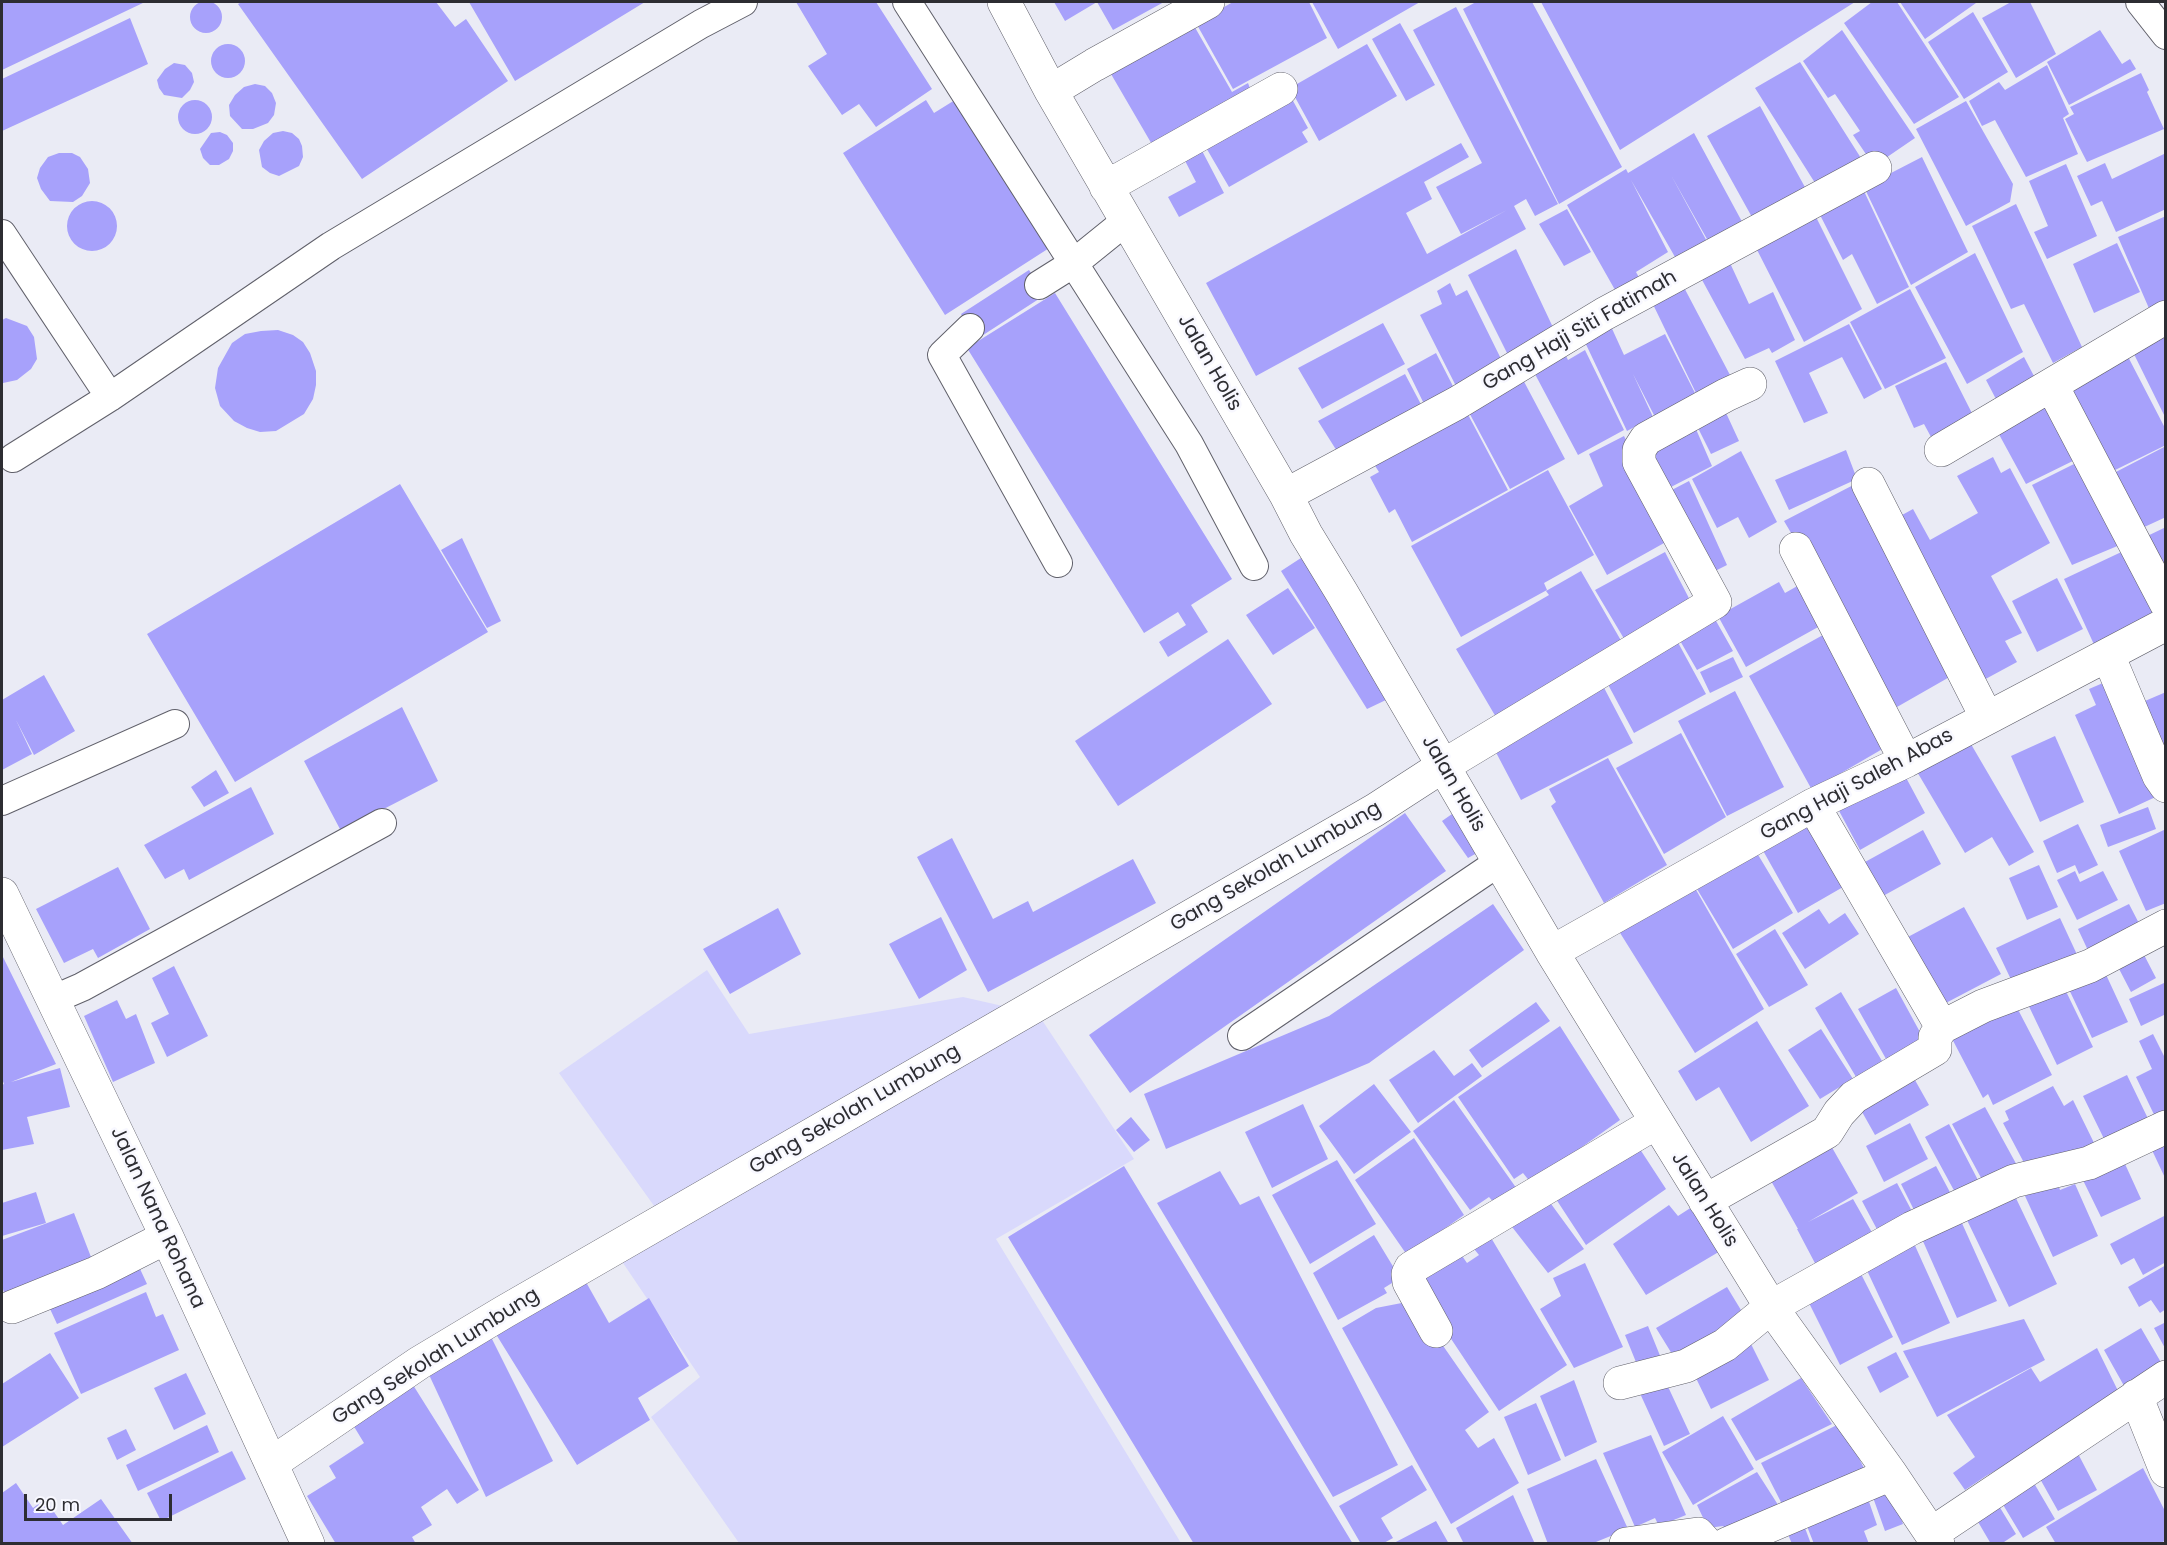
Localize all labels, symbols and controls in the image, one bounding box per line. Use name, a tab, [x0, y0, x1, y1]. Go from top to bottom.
street label: Gang Haji Siti Fatimah	[1479, 266, 1681, 396]
street label: Jalan Holis	[1172, 310, 1246, 416]
street label: Gang Haji Saleh Abas	[1756, 724, 1958, 846]
street label: Jalan Holis	[1416, 731, 1490, 837]
street label: Gang Sekolah Lumbung	[1166, 797, 1386, 937]
street label: Gang Sekolah Lumbung	[745, 1040, 965, 1180]
street label: Jalan Nana Rohana	[104, 1123, 210, 1313]
street label: Jalan Holis	[1665, 1148, 1743, 1252]
street label: Gang Sekolah Lumbung	[328, 1283, 544, 1431]
scale bar	[27, 1482, 176, 1520]
text: 20 m	[35, 1492, 80, 1517]

